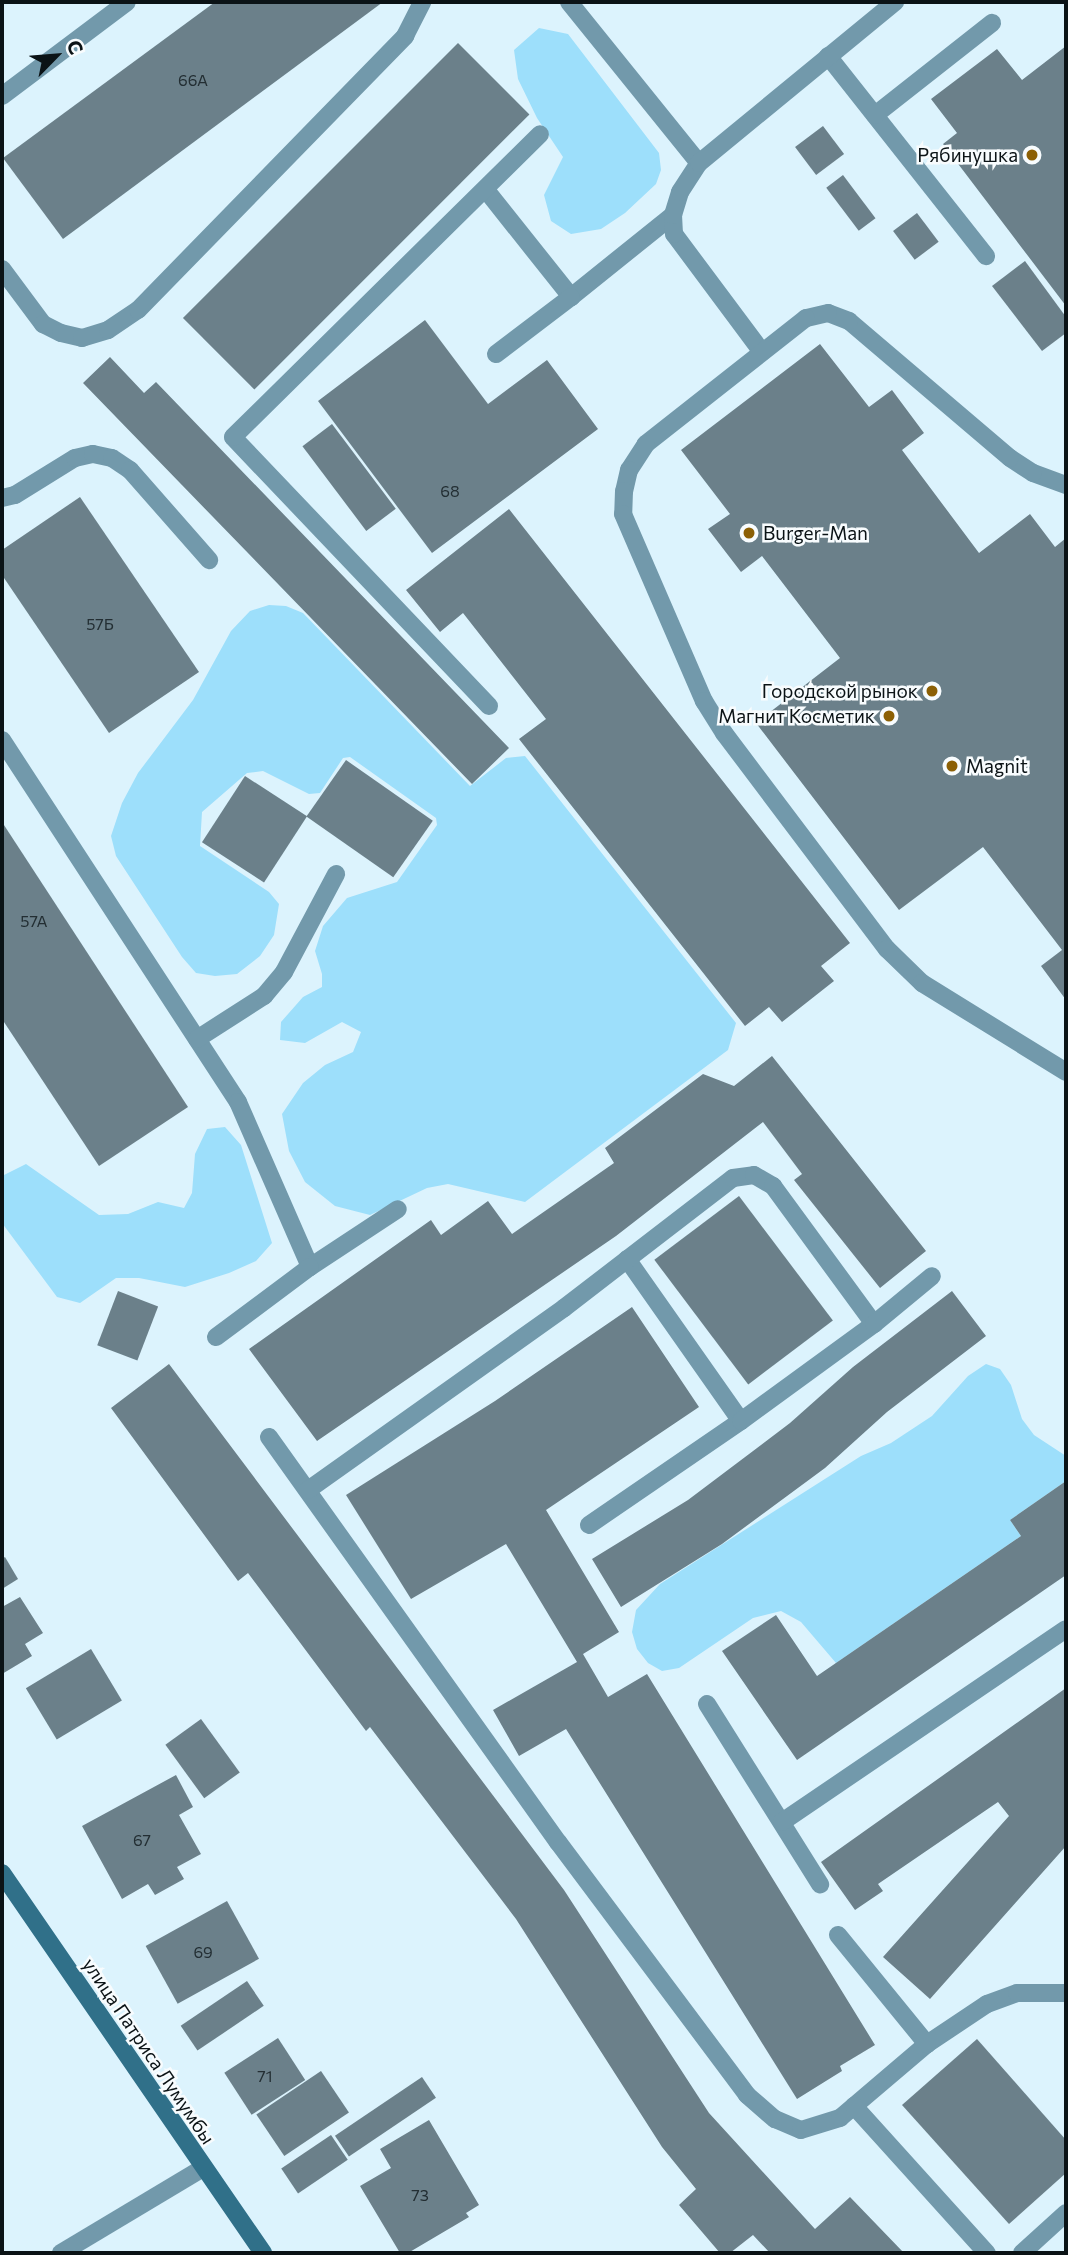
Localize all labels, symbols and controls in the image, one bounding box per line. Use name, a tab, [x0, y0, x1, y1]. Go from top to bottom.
north arrow	[21, 21, 91, 91]
text: С	[62, 36, 89, 58]
house number: 66А	[178, 70, 208, 90]
place label: Рябинушка	[917, 144, 1018, 166]
marker: Рябинушка	[1024, 147, 1040, 163]
house number: 68	[440, 481, 460, 501]
place label: Burger-Man	[763, 522, 868, 544]
marker: Burger-Man	[741, 525, 757, 541]
house number: 57Б	[86, 614, 114, 634]
place label: Городской рынок	[762, 680, 918, 702]
marker: Городской рынок	[924, 683, 940, 699]
place label: Магнит Косметик	[718, 705, 875, 727]
marker: Магнит Косметик	[881, 708, 897, 724]
place label: Magnit	[966, 755, 1028, 777]
marker: Magnit	[944, 758, 960, 774]
house number: 57А	[20, 911, 48, 931]
house number: 67	[133, 1830, 151, 1850]
house number: 69	[193, 1942, 213, 1962]
street label: улица Патриса Лумумбы	[78, 1954, 220, 2148]
house number: 71	[257, 2066, 273, 2086]
house number: 73	[411, 2185, 429, 2205]

